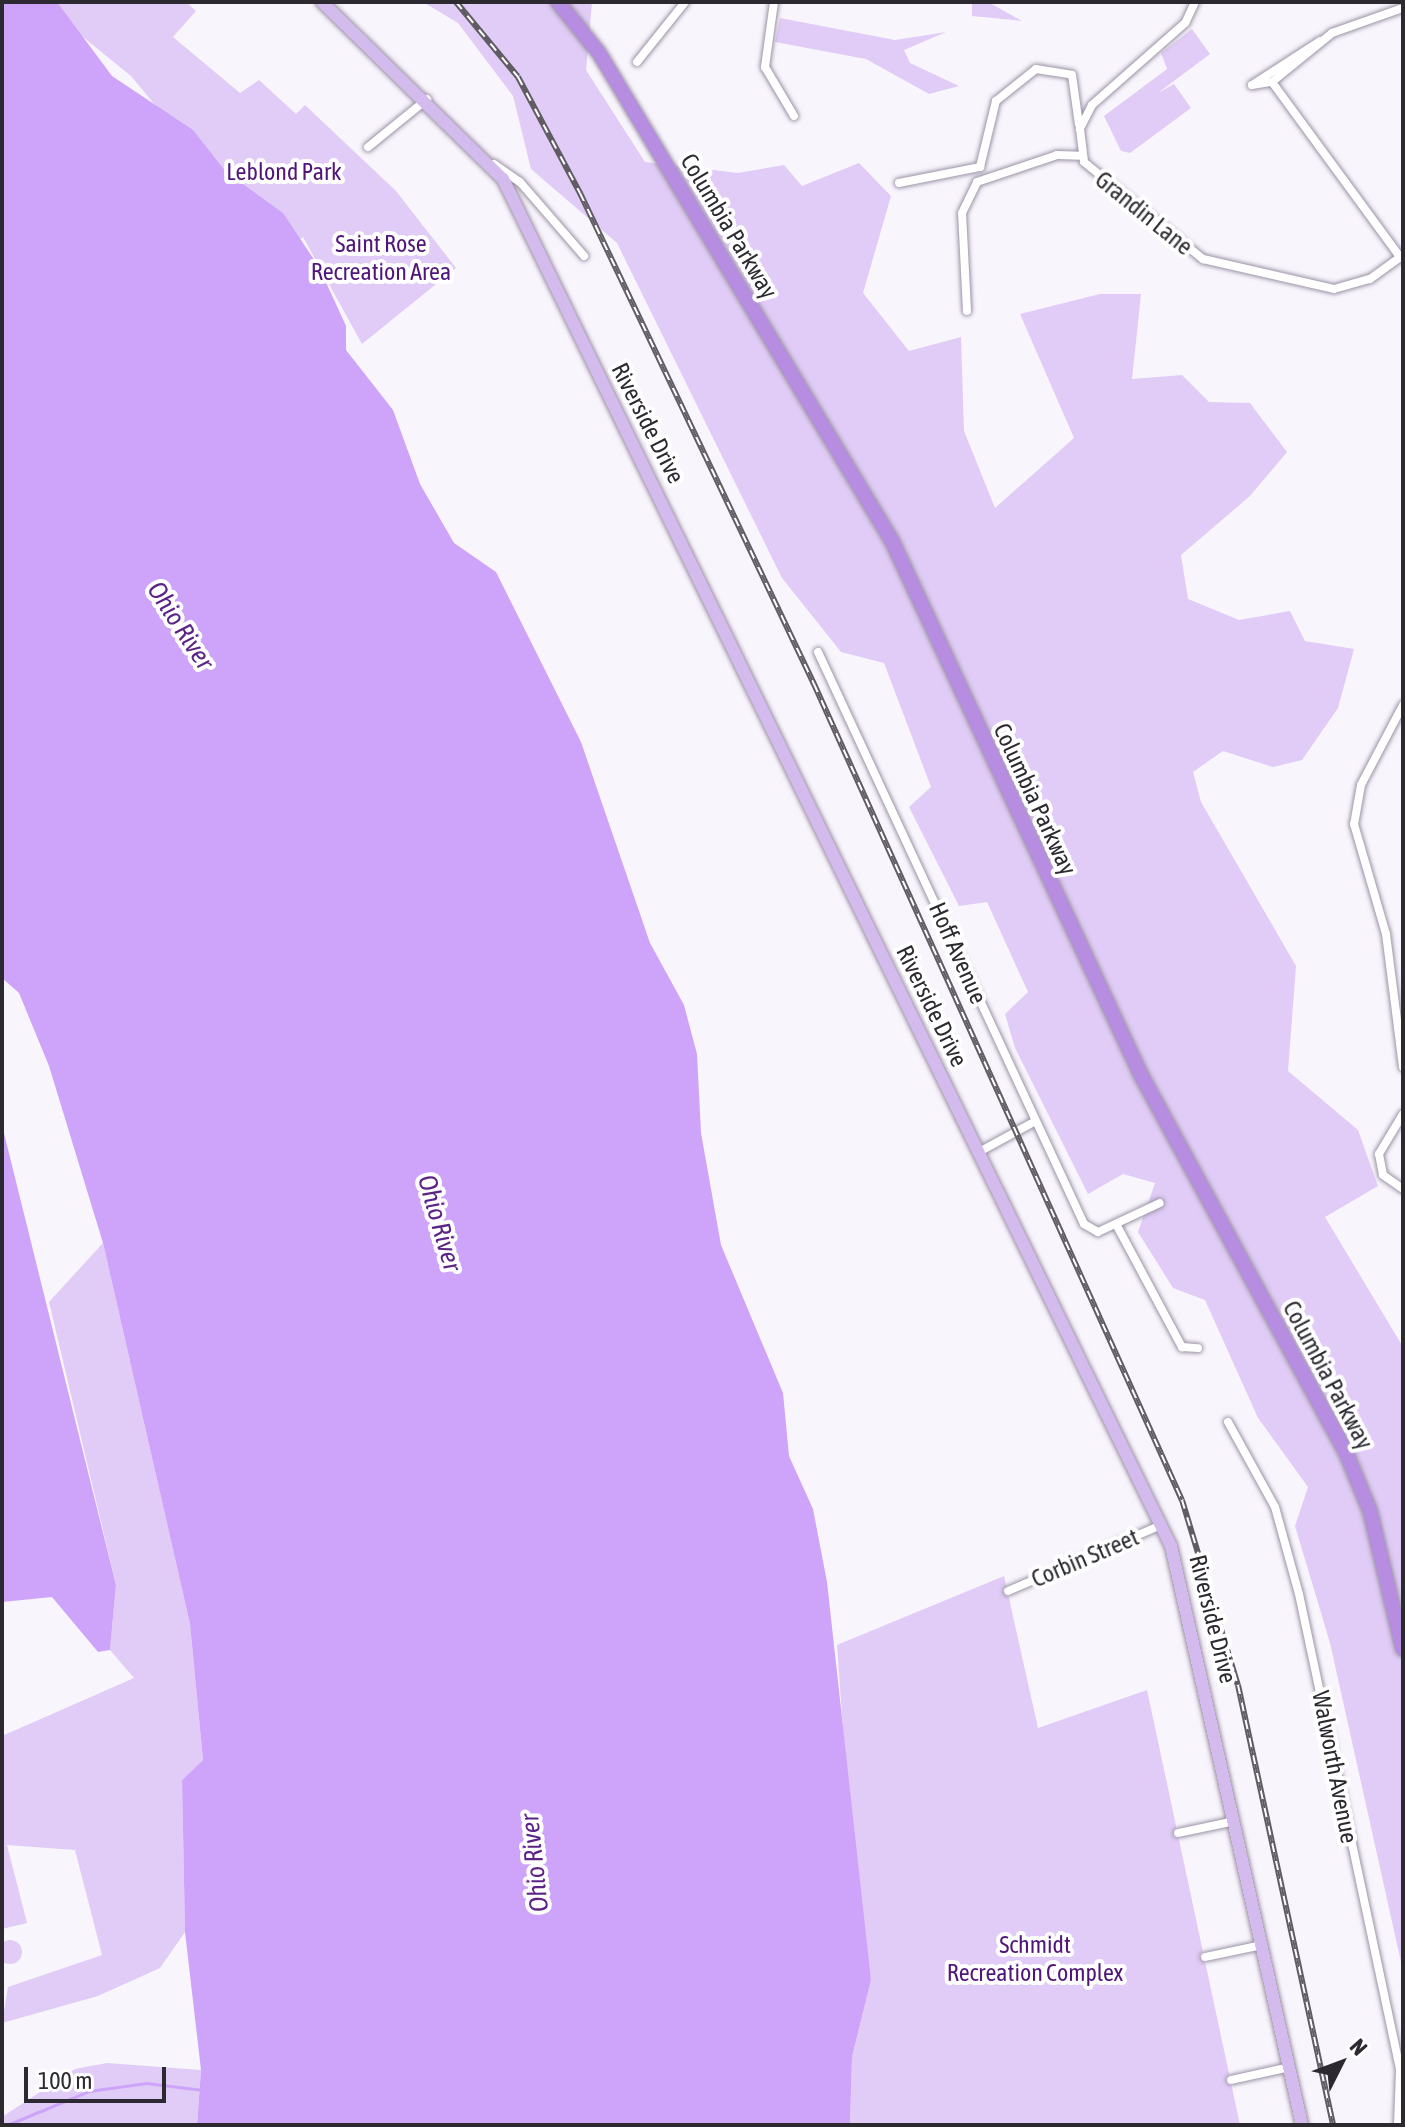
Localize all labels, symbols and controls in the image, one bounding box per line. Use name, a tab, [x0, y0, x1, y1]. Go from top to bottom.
street label: Columbia Parkway	[674, 148, 784, 304]
park label: Leblond Park	[226, 158, 342, 186]
street label: Grandin Lane	[1090, 165, 1198, 261]
park label: Saint Rose Recreation Area	[311, 230, 451, 286]
street label: Riverside Drive	[605, 358, 691, 488]
water label: Ohio River	[140, 576, 220, 676]
street label: Columbia Parkway	[987, 719, 1083, 879]
street label: Hoff Avenue	[923, 898, 993, 1008]
street label: Riverside Drive	[890, 941, 974, 1071]
water label: Ohio River	[410, 1171, 468, 1275]
street label: Columbia Parkway	[1277, 1296, 1379, 1454]
street label: Corbin Street	[1027, 1523, 1143, 1593]
street label: Riverside Drive	[1183, 1552, 1243, 1686]
street label: Walworth Avenue	[1306, 1688, 1364, 1846]
water label: Ohio River	[514, 1812, 556, 1914]
park label: Schmidt Recreation Complex	[947, 1931, 1123, 1987]
north arrow	[1301, 2023, 1381, 2103]
text: N	[1345, 2033, 1373, 2060]
scale bar	[28, 2051, 170, 2101]
text: 100 m	[38, 2067, 92, 2094]

